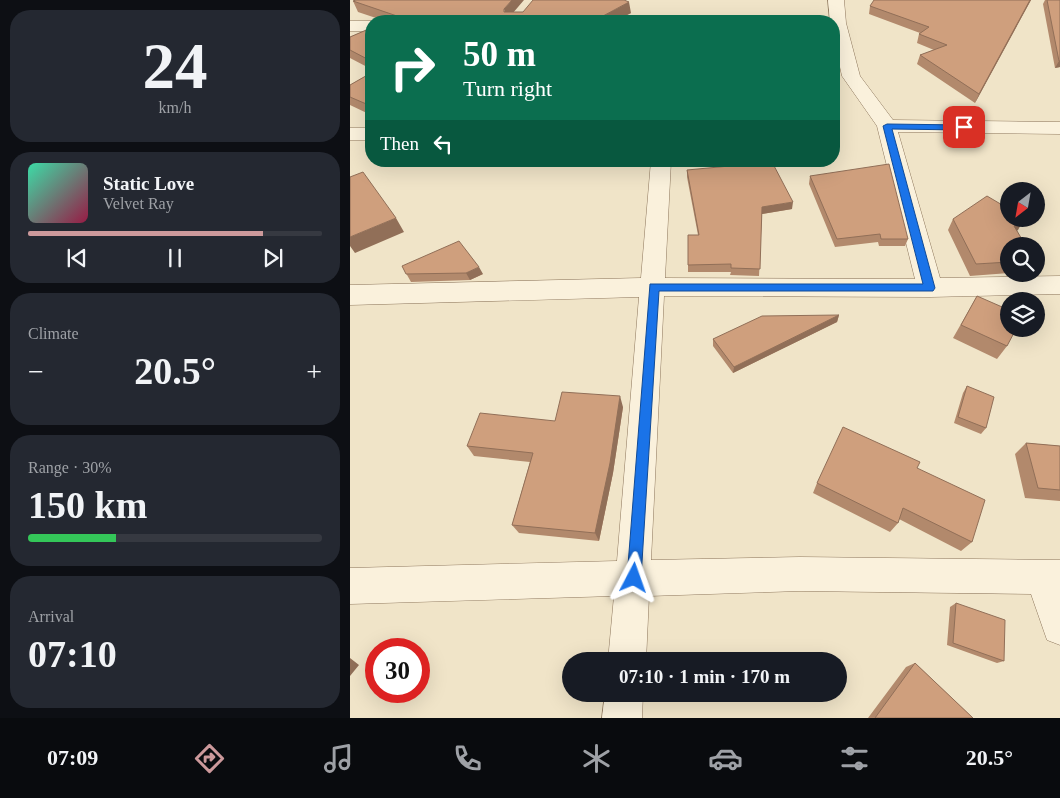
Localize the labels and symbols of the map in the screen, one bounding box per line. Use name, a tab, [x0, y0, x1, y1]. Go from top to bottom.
pin	[943, 106, 985, 148]
north arrow	[1000, 182, 1045, 228]
position arrow	[607, 551, 659, 603]
speed limit sign: 30	[365, 638, 430, 703]

